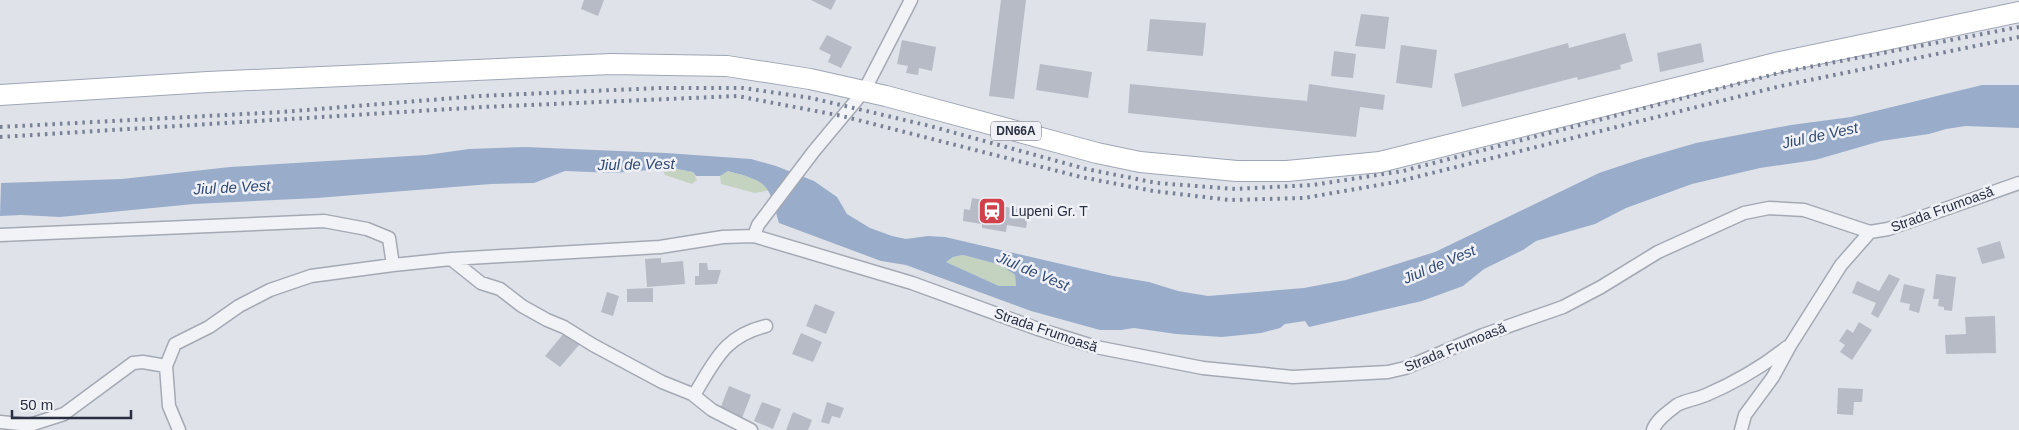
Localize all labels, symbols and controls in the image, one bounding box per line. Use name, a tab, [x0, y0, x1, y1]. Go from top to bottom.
water label: Jiul de Vest	[1780, 119, 1860, 152]
road number: DN66A	[991, 122, 1041, 140]
water label: Jiul de Vest	[596, 155, 675, 173]
water label: Jiul de Vest	[192, 176, 272, 198]
street label: Strada Frumoasă	[1888, 183, 1996, 235]
station icon: Lupeni Gr. T	[977, 196, 1007, 226]
place label: Lupeni Gr. T	[1011, 203, 1088, 219]
water label: Jiul de Vest	[1399, 241, 1479, 287]
water label: Jiul de Vest	[993, 248, 1073, 294]
street label: Strada Frumoasă	[992, 305, 1100, 355]
street label: Strada Frumoasă	[1402, 319, 1508, 375]
scale bar	[12, 388, 131, 420]
text: 50 m	[20, 396, 53, 413]

